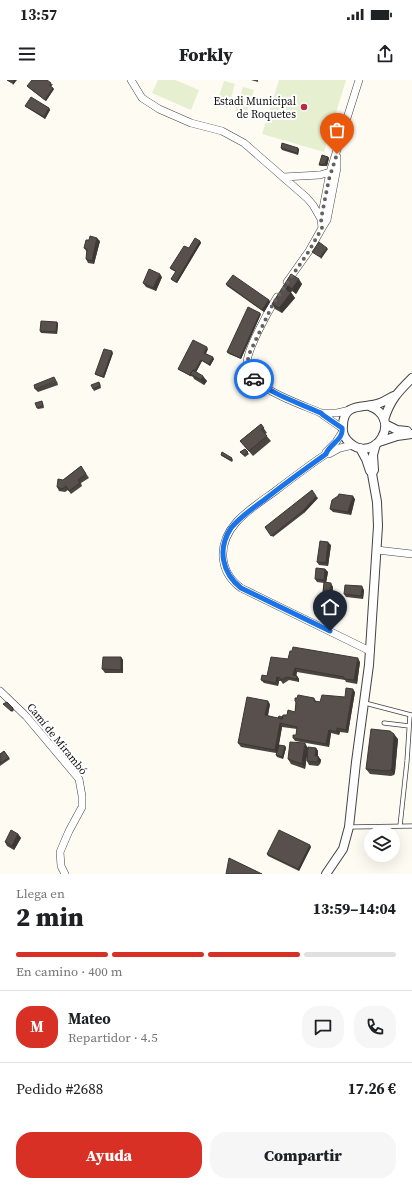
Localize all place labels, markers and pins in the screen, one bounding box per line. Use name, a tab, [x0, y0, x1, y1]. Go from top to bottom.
place label: Estadi Municipal de Roquetes	[213, 94, 296, 122]
marker: Estadi Municipal de Roquetes	[299, 102, 309, 112]
pin	[320, 113, 354, 154]
pin	[313, 590, 347, 631]

